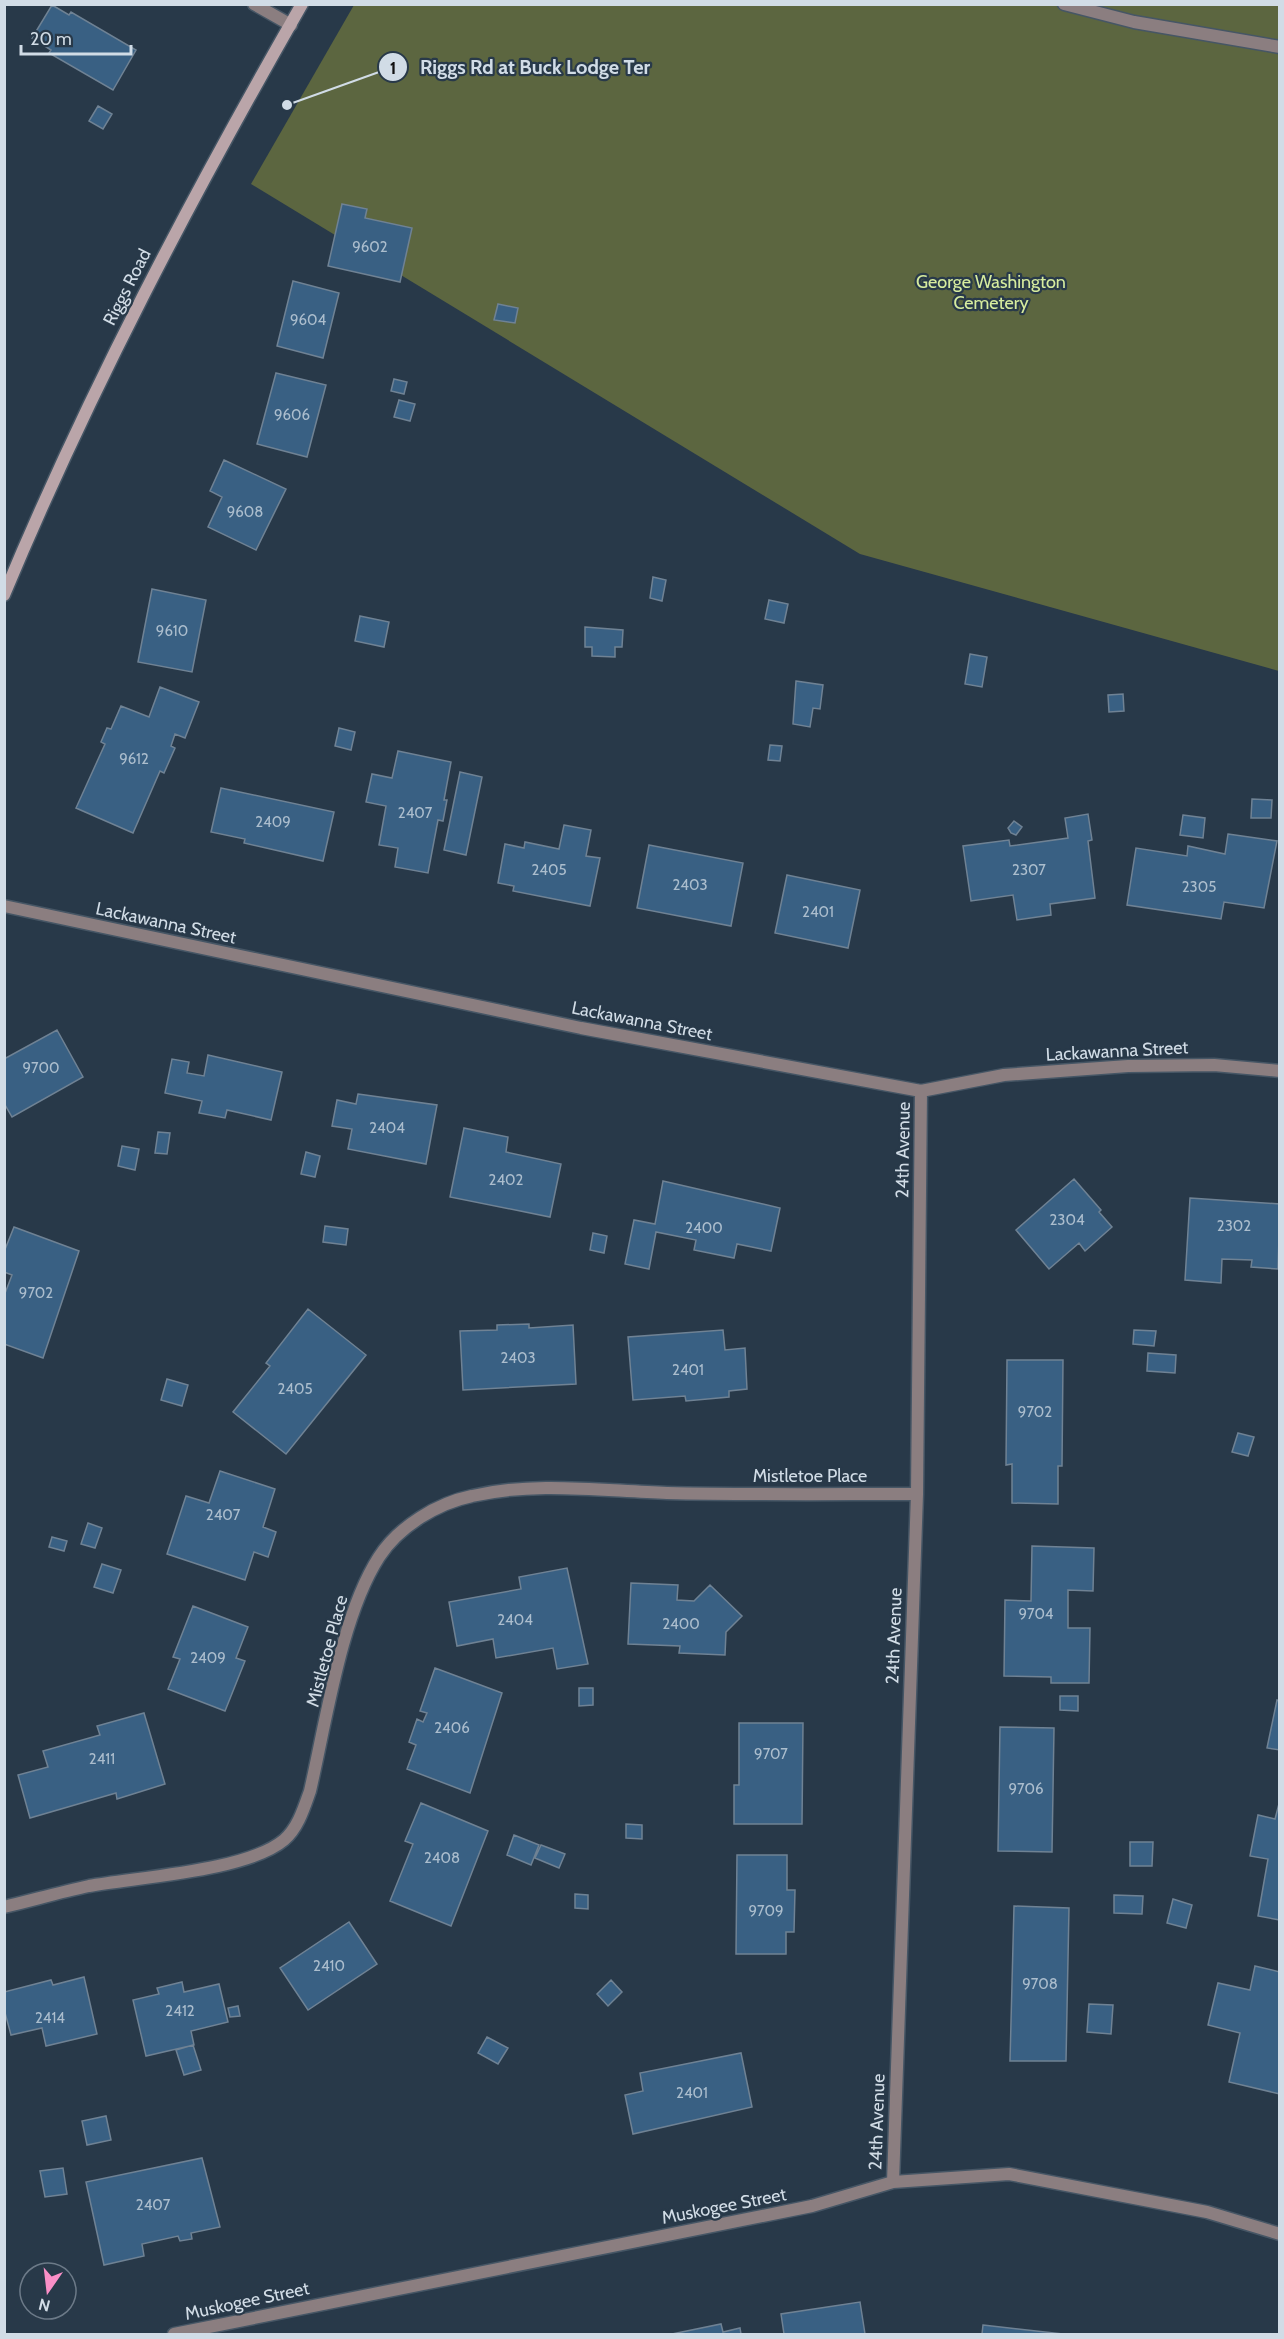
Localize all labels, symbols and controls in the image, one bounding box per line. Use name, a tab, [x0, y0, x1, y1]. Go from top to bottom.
scale bar	[21, 18, 130, 56]
text: 20 m	[30, 28, 72, 50]
callout: Riggs Rd at Buck Lodge Ter	[378, 48, 662, 86]
text: Riggs Rd at Buck Lodge Ter	[420, 55, 650, 79]
text: 1	[390, 57, 396, 79]
house number: 9602	[352, 238, 388, 256]
street label: Riggs Road	[98, 245, 156, 329]
park label: George Washington Cemetery	[916, 271, 1066, 314]
house number: 9604	[290, 311, 326, 329]
house number: 9606	[274, 406, 310, 424]
house number: 9608	[227, 503, 263, 521]
house number: 9610	[156, 622, 188, 640]
house number: 9612	[119, 750, 149, 768]
house number: 2407	[398, 804, 433, 822]
house number: 2409	[255, 813, 291, 831]
house number: 2405	[531, 861, 567, 879]
house number: 2307	[1012, 861, 1046, 879]
house number: 2403	[672, 876, 708, 894]
house number: 2305	[1182, 878, 1216, 896]
street label: Lackawanna Street	[94, 897, 238, 949]
house number: 2401	[802, 903, 834, 921]
street label: Lackawanna Street	[570, 997, 714, 1045]
street label: Lackawanna Street	[1045, 1036, 1189, 1066]
house number: 9700	[23, 1059, 59, 1077]
street label: 24th Avenue	[891, 1101, 915, 1199]
house number: 2404	[369, 1119, 405, 1137]
house number: 2402	[489, 1171, 524, 1189]
house number: 2304	[1049, 1211, 1085, 1229]
house number: 2302	[1217, 1217, 1251, 1235]
house number: 2400	[685, 1219, 723, 1237]
house number: 9702	[19, 1284, 53, 1302]
house number: 2403	[500, 1349, 536, 1367]
house number: 2401	[672, 1361, 704, 1379]
house number: 2405	[277, 1380, 313, 1398]
house number: 9702	[1018, 1403, 1052, 1421]
street label: Mistletoe Place	[753, 1465, 867, 1487]
house number: 2407	[206, 1506, 241, 1524]
street label: 24th Avenue	[881, 1587, 907, 1685]
street label: Mistletoe Place	[302, 1593, 352, 1709]
house number: 9704	[1018, 1605, 1054, 1623]
house number: 2404	[497, 1611, 533, 1629]
house number: 2400	[662, 1615, 700, 1633]
house number: 2409	[190, 1649, 226, 1667]
house number: 2406	[434, 1719, 470, 1737]
house number: 9707	[754, 1745, 788, 1763]
house number: 2411	[89, 1750, 115, 1768]
house number: 9706	[1009, 1780, 1043, 1798]
house number: 2408	[424, 1849, 460, 1867]
house number: 9709	[749, 1902, 783, 1920]
house number: 2410	[313, 1957, 345, 1975]
house number: 9708	[1022, 1975, 1058, 1993]
house number: 2412	[165, 2002, 195, 2020]
house number: 2414	[35, 2009, 65, 2027]
street label: 24th Avenue	[864, 2073, 890, 2171]
house number: 2401	[676, 2084, 708, 2102]
street label: Muskogee Street	[660, 2183, 788, 2229]
house number: 2407	[136, 2196, 171, 2214]
north arrow	[18, 2261, 78, 2321]
street label: Muskogee Street	[183, 2277, 311, 2325]
text: N	[37, 2294, 52, 2316]

